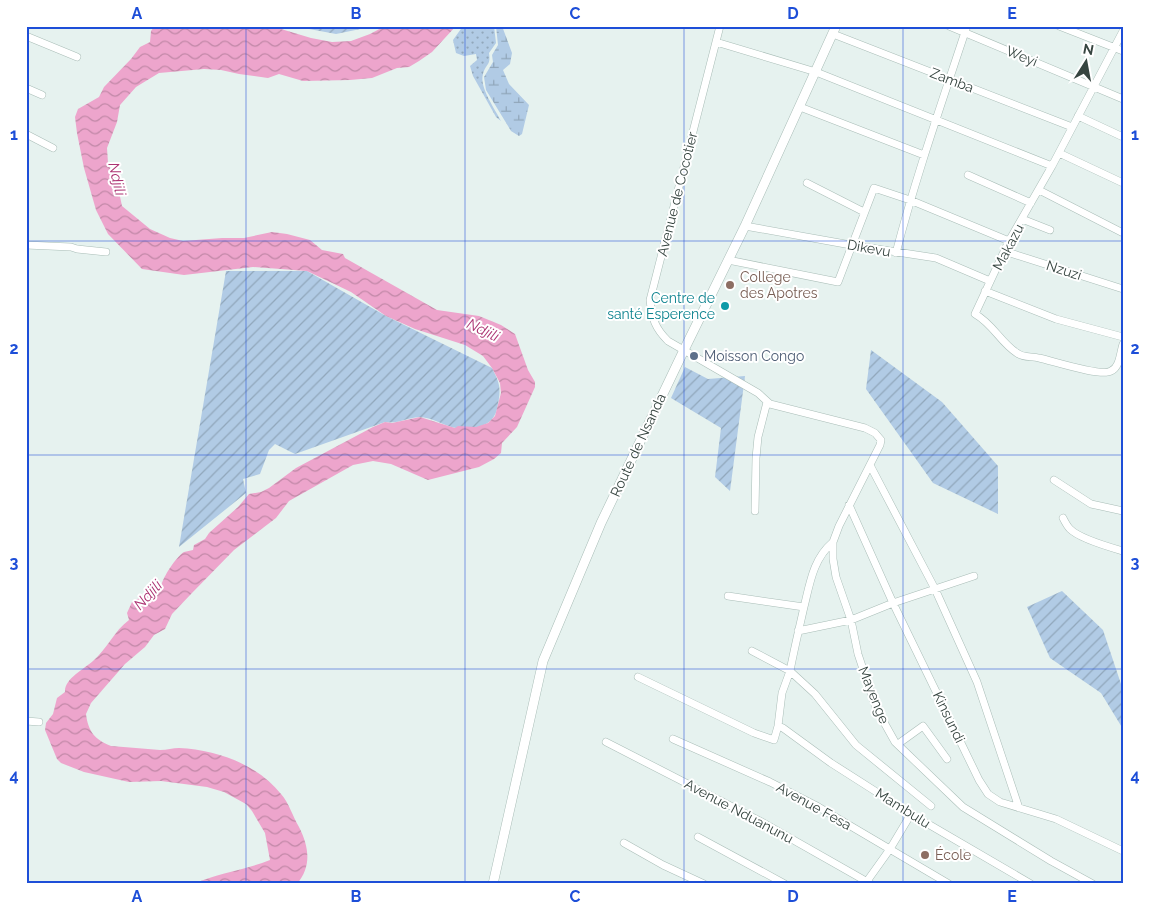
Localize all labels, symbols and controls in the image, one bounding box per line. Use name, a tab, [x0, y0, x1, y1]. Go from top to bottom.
text: A	[132, 4, 143, 23]
text: B	[351, 4, 362, 23]
text: C	[570, 4, 581, 23]
text: D	[787, 4, 799, 23]
text: E	[1007, 4, 1017, 23]
north arrow	[1062, 38, 1112, 88]
text: N	[1082, 40, 1095, 58]
street label: Weyi	[1004, 43, 1040, 69]
street label: Zamba	[928, 64, 976, 96]
text: 1	[10, 125, 18, 144]
text: 1	[1131, 125, 1139, 144]
street label: Avenue de Cocotier	[654, 130, 700, 258]
water label: Ndjili	[104, 161, 130, 198]
street label: Makazu	[989, 221, 1027, 273]
street label: Dikevu	[846, 236, 892, 260]
street label: Nzuzi	[1044, 257, 1084, 283]
place label: College des Apotres	[740, 269, 818, 301]
marker: College des Apotres	[724, 279, 736, 291]
place label: Centre de santé Esperence	[607, 290, 715, 322]
marker: Centre de santé Esperence	[719, 300, 731, 312]
water label: Ndjili	[464, 315, 503, 346]
text: 2	[9, 339, 19, 358]
text: 2	[1130, 339, 1140, 358]
place label: Moisson Congo	[704, 348, 804, 364]
marker: Moisson Congo	[688, 350, 700, 362]
street label: Route de Nsanda	[607, 391, 669, 499]
text: 3	[10, 553, 19, 572]
text: 3	[1131, 553, 1140, 572]
water label: Ndjili	[130, 576, 167, 613]
street label: Mayenge	[855, 664, 893, 726]
street label: Kinsundi	[930, 689, 968, 745]
text: 4	[9, 766, 19, 785]
text: 4	[1130, 766, 1140, 785]
street label: Avenue Nduanunu	[682, 776, 796, 846]
street label: Avenue Fesa	[774, 779, 854, 833]
street label: Mambulu	[873, 785, 933, 831]
place label: École	[935, 846, 971, 863]
marker: École	[919, 849, 931, 861]
text: A	[132, 887, 143, 906]
text: B	[351, 887, 362, 906]
text: C	[570, 887, 581, 906]
text: D	[787, 887, 799, 906]
text: E	[1007, 887, 1017, 906]

